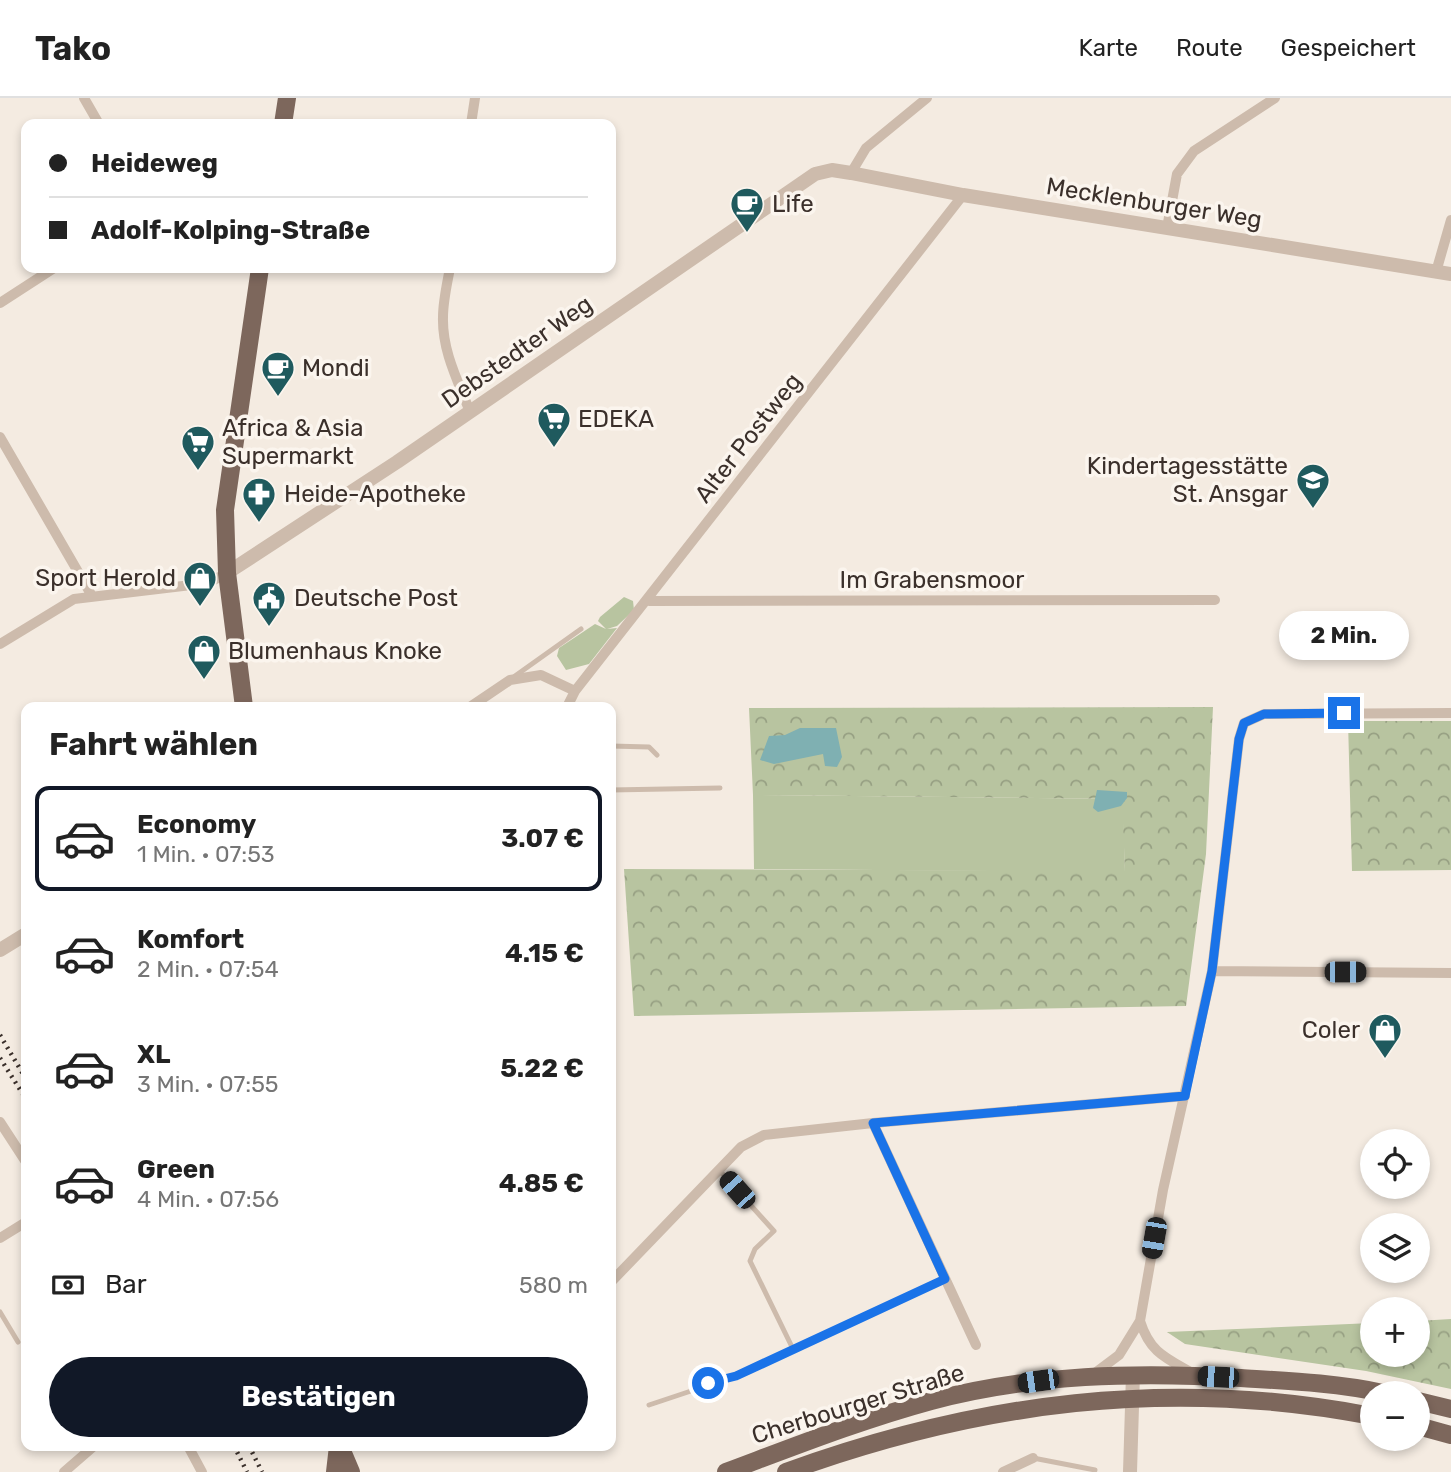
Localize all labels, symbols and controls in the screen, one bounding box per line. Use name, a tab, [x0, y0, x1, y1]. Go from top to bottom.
text: Tako	[35, 29, 111, 68]
text: Karte	[1079, 34, 1138, 62]
text: Route	[1176, 34, 1243, 62]
text: Gespeichert	[1281, 34, 1416, 62]
text: Heideweg	[91, 148, 218, 179]
street label: Mecklenburger Weg	[1044, 172, 1264, 234]
cafe icon: Life	[728, 185, 766, 234]
place label: Life	[772, 190, 814, 218]
text: Adolf-Kolping-Straße	[91, 215, 370, 246]
street label: Debstedter Weg	[436, 290, 598, 414]
cafe icon: Mondi	[259, 349, 297, 398]
place label: Mondi	[302, 354, 369, 382]
street label: Alter Postweg	[689, 368, 807, 508]
supermarket icon: EDEKA	[535, 400, 573, 449]
place label: EDEKA	[578, 405, 654, 433]
place label: Africa & Asia Supermarkt	[222, 414, 363, 470]
supermarket icon: Africa & Asia Supermarkt	[179, 423, 217, 472]
place label: Kindertagesstätte St. Ansgar	[1087, 452, 1288, 508]
school or university icon: Kindertagesstätte St. Ansgar	[1294, 461, 1332, 510]
pharmacy icon: Heide-Apotheke	[240, 475, 278, 524]
place label: Heide-Apotheke	[284, 480, 466, 508]
shop icon: Sport Herold	[181, 559, 219, 608]
place label: Sport Herold	[35, 564, 176, 592]
street label: Im Grabensmoor	[840, 566, 1024, 594]
public building icon: Deutsche Post	[250, 579, 288, 628]
place label: Deutsche Post	[294, 584, 458, 612]
callout: 2 Min.	[1279, 612, 1409, 660]
text: 2 Min.	[1311, 621, 1377, 649]
shop icon: Blumenhaus Knoke	[185, 632, 223, 681]
place label: Blumenhaus Knoke	[228, 637, 442, 665]
route end	[1328, 697, 1360, 729]
text: Fahrt wählen	[49, 725, 258, 763]
icon: car	[53, 807, 116, 870]
text: Economy	[137, 809, 256, 840]
text: 3.07 €	[501, 823, 584, 854]
text: 1 Min. · 07:53	[137, 840, 275, 868]
icon: car	[53, 922, 116, 985]
text: Komfort	[137, 924, 244, 955]
text: 4.15 €	[505, 938, 584, 969]
text: 2 Min. · 07:54	[137, 955, 279, 983]
car	[1325, 962, 1367, 983]
shop icon: Coler	[1366, 1011, 1404, 1060]
place label: Coler	[1302, 1016, 1360, 1044]
icon: car	[53, 1037, 116, 1100]
text: XL	[137, 1039, 170, 1070]
text: 5.22 €	[500, 1053, 584, 1084]
text: 3 Min. · 07:55	[137, 1070, 279, 1098]
map controls	[1360, 1129, 1430, 1451]
button: locate	[1360, 1129, 1430, 1199]
icon: car	[53, 1152, 116, 1215]
text: Green	[137, 1154, 215, 1185]
car	[716, 1167, 759, 1213]
text: 4.85 €	[499, 1168, 584, 1199]
text: 4 Min. · 07:56	[137, 1185, 279, 1213]
button: layers	[1360, 1213, 1430, 1283]
car	[1141, 1215, 1168, 1261]
icon: cash	[49, 1266, 87, 1304]
text: Bar	[105, 1269, 147, 1300]
text: 580 m	[519, 1271, 588, 1299]
button: +	[1360, 1297, 1430, 1367]
button: Bestätigen	[49, 1357, 588, 1437]
street label: Cherbourger Straße	[748, 1358, 968, 1450]
car	[1197, 1365, 1240, 1389]
route start	[692, 1367, 724, 1399]
car	[1016, 1368, 1061, 1394]
button: −	[1360, 1381, 1430, 1451]

